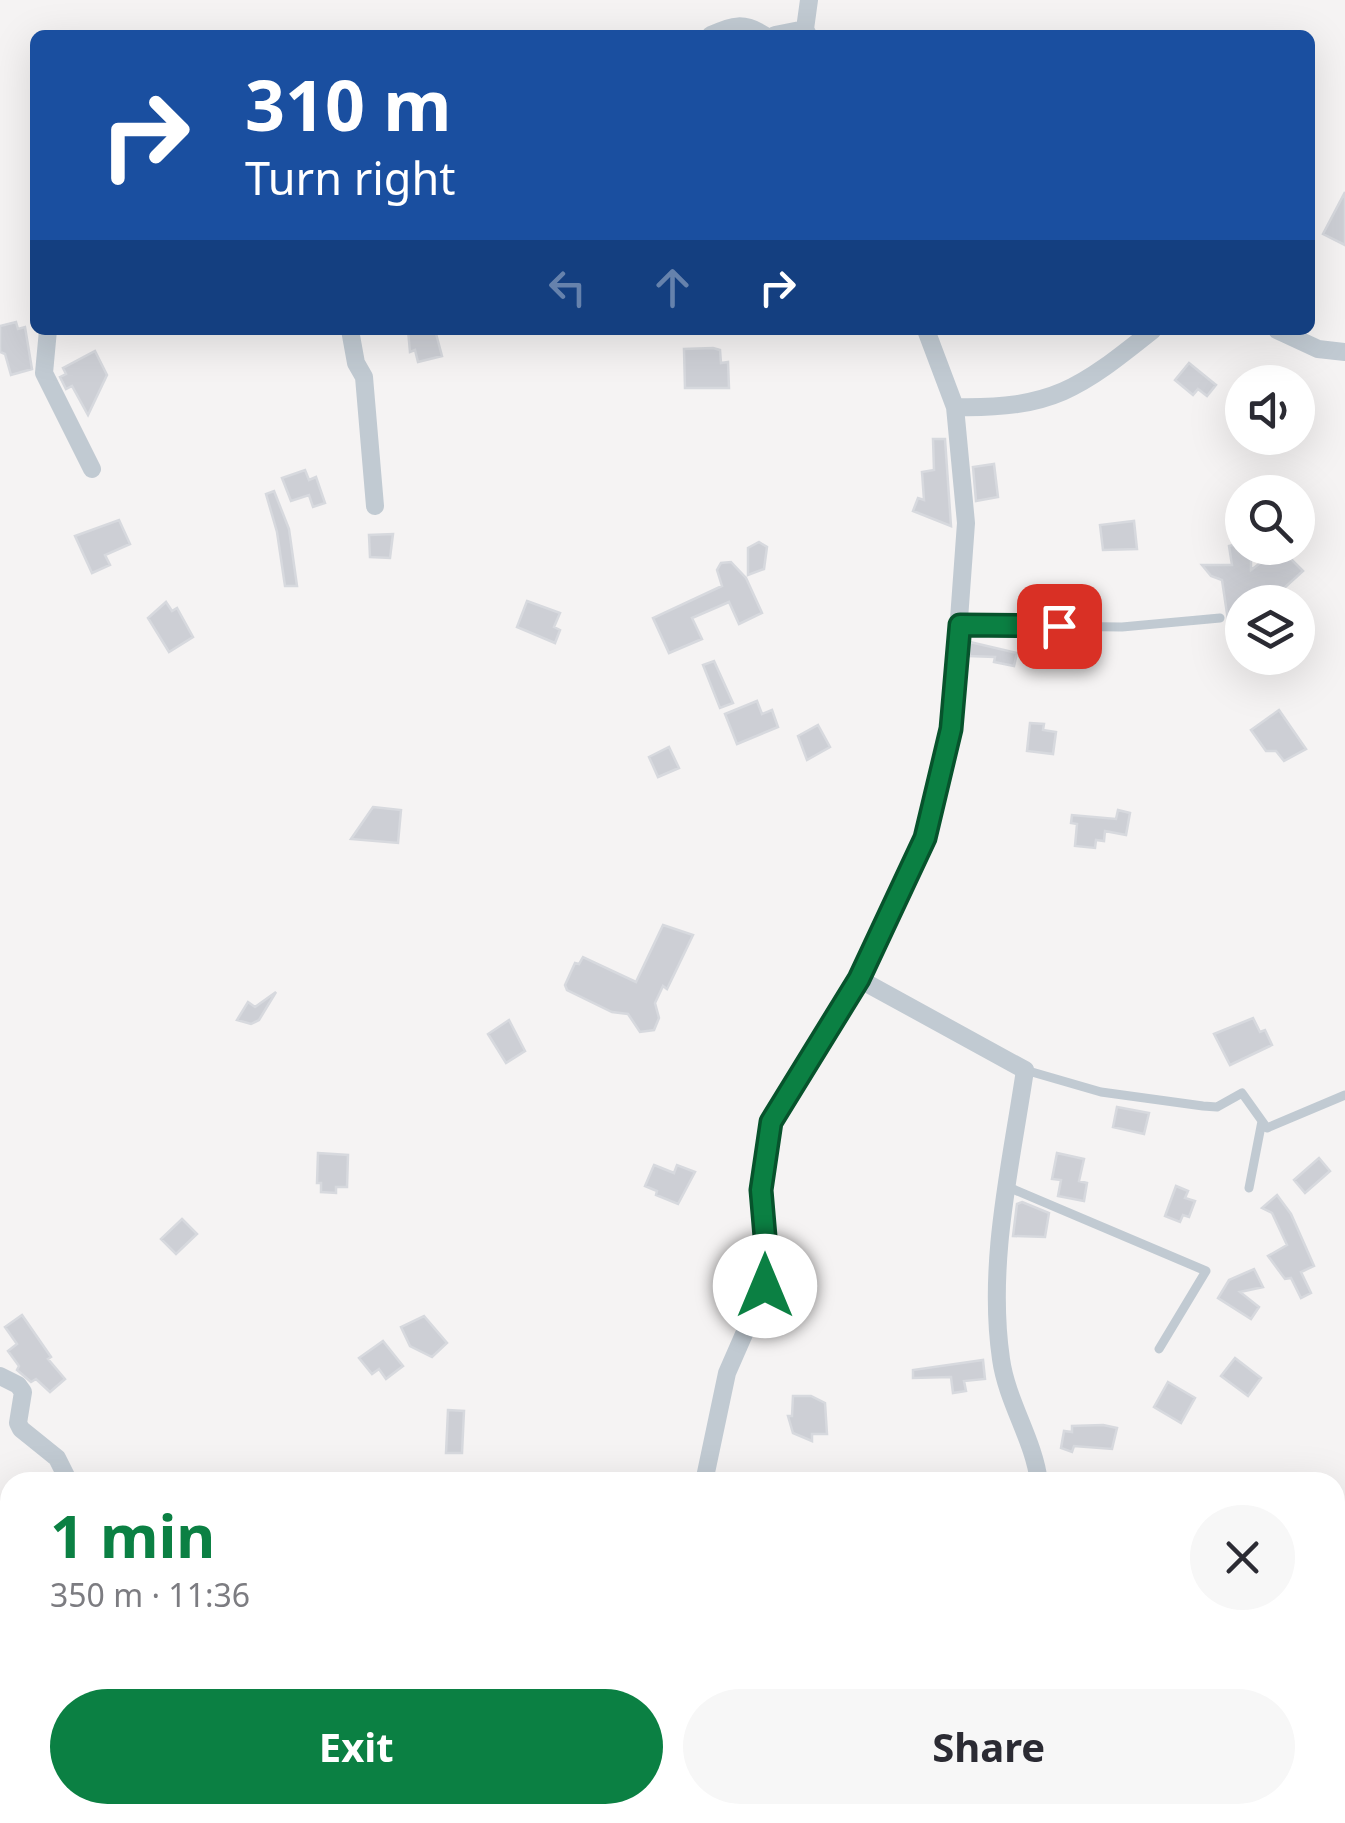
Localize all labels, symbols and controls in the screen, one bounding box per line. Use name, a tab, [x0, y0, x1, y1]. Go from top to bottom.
text: 310 m	[245, 56, 452, 152]
icon: right	[80, 70, 210, 200]
text: Turn right	[245, 147, 456, 208]
icon: left	[540, 260, 595, 315]
icon: ahead	[645, 260, 700, 315]
icon: right	[750, 260, 805, 315]
map controls	[1225, 365, 1315, 675]
button: sound	[1225, 365, 1315, 455]
button: search	[1225, 475, 1315, 565]
pin	[1017, 584, 1102, 669]
button: layers	[1225, 585, 1315, 675]
icon: arrive	[1032, 599, 1087, 654]
position arrow	[713, 1234, 817, 1338]
text: 1 min	[50, 1494, 215, 1576]
button: close	[1190, 1505, 1295, 1610]
text: 350 m · 11:36	[50, 1573, 250, 1616]
button: Exit	[50, 1689, 663, 1804]
button: Share	[683, 1689, 1295, 1804]

